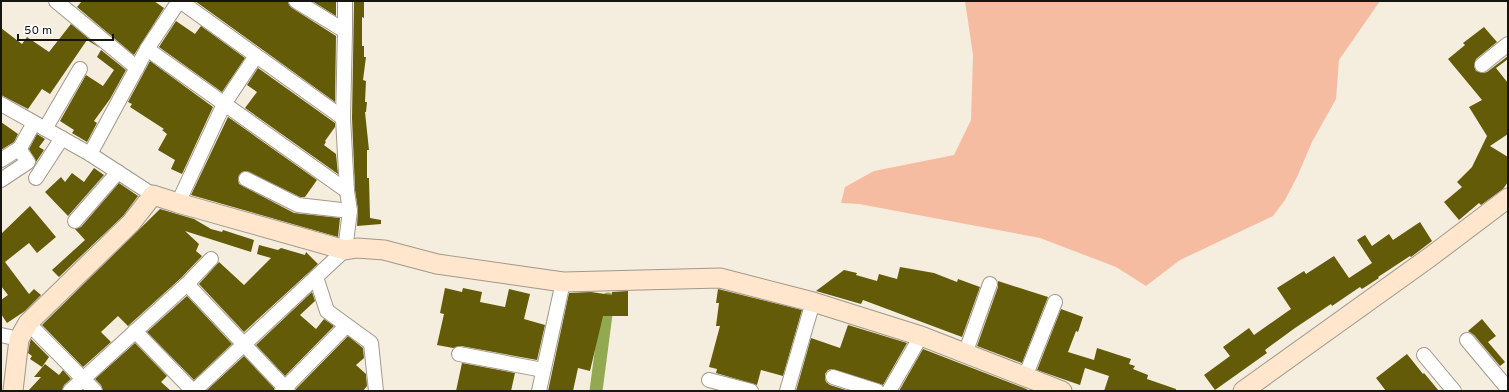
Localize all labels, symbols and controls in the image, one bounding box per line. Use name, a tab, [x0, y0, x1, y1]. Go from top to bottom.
scale bar	[18, 16, 113, 42]
text: 50 m	[24, 23, 52, 39]

